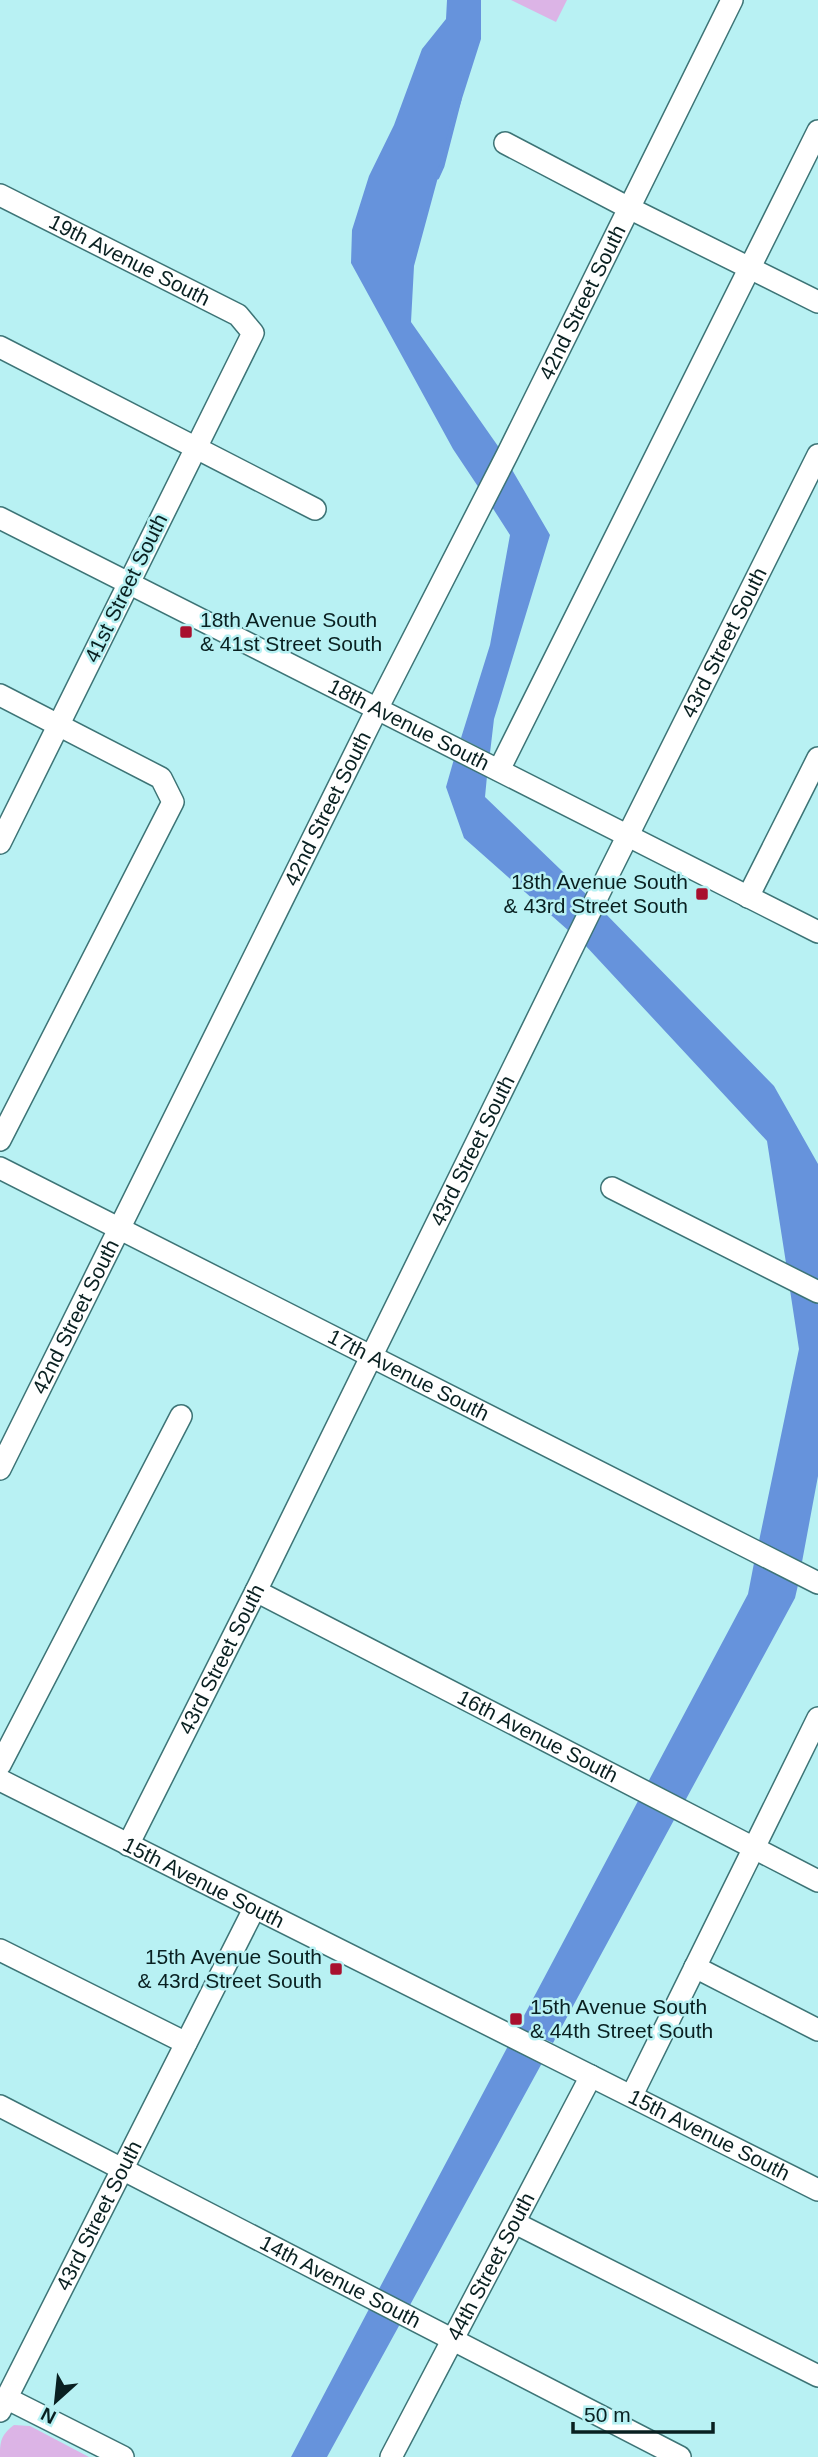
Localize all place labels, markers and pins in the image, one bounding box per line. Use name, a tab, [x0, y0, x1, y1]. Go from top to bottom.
place label: 18th Avenue South & 41st Street South	[200, 608, 382, 655]
marker: 18th Avenue South & 41st Street South	[178, 624, 194, 640]
place label: 18th Avenue South & 43rd Street South	[504, 870, 688, 917]
marker: 18th Avenue South & 43rd Street South	[694, 886, 710, 902]
place label: 15th Avenue South & 43rd Street South	[138, 1945, 322, 1992]
marker: 15th Avenue South & 43rd Street South	[328, 1961, 344, 1977]
place label: 15th Avenue South & 44th Street South	[530, 1995, 713, 2042]
marker: 15th Avenue South & 44th Street South	[508, 2011, 524, 2027]

